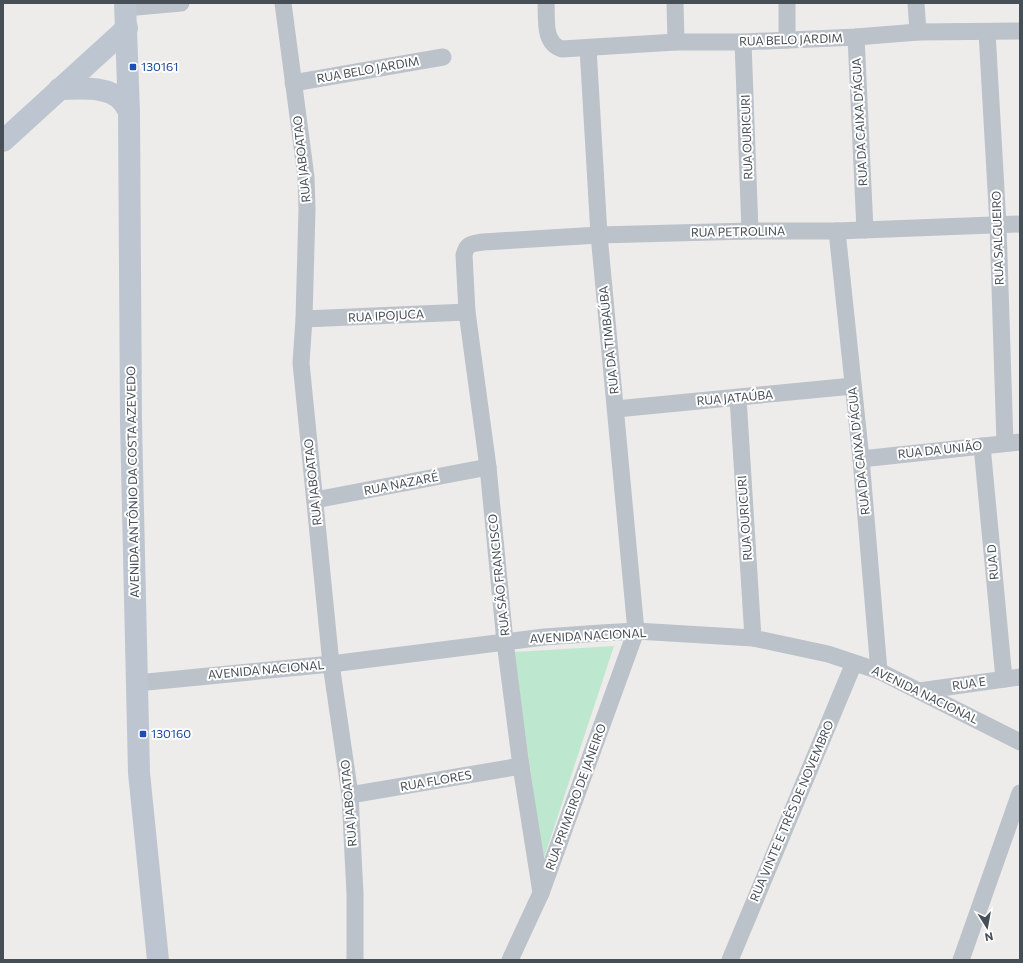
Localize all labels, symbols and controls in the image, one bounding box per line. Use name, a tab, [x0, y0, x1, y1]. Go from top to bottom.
street label: RUA BELO JARDIM	[739, 30, 843, 49]
street label: RUA BELO JARDIM	[315, 53, 420, 86]
street label: RUA DA CAIXA D'ÁGUA	[849, 58, 869, 187]
place label: 130161	[141, 59, 178, 73]
marker: 130161	[128, 62, 138, 72]
street label: RUA OURICURI	[738, 94, 754, 180]
street label: RUA JABOATAO	[289, 115, 314, 203]
street label: RUA SALGUEIRO	[988, 190, 1006, 285]
street label: RUA PETROLINA	[691, 223, 785, 239]
street label: RUA DA TIMBAÚBA	[595, 285, 621, 395]
street label: RUA IPOJUCA	[348, 306, 424, 325]
street label: AVENIDA ANTÔNIO DA COSTA AZEVEDO	[123, 366, 141, 598]
street label: RUA JATAÚBA	[696, 387, 774, 408]
street label: RUA DA CAIXA D'ÁGUA	[844, 387, 872, 516]
street label: RUA JABOATAO	[300, 438, 325, 526]
street label: RUA DA UNIÃO	[897, 438, 983, 460]
street label: RUA NAZARÉ	[362, 469, 439, 497]
street label: RUA OURICURI	[734, 475, 754, 561]
street label: RUA SÃO FRANCISCO	[485, 513, 511, 637]
street label: RUA D	[983, 544, 1001, 580]
street label: AVENIDA NACIONAL	[529, 625, 647, 645]
street label: AVENIDA NACIONAL	[207, 657, 325, 681]
street label: AVENIDA NACIONAL	[870, 662, 981, 726]
street label: RUA E	[951, 674, 987, 692]
street label: RUA VINTE E TRÊS DE NOVEMBRO	[746, 718, 836, 903]
street label: RUA PRIMEIRO DE JANEIRO	[542, 721, 609, 872]
place label: 130160	[151, 726, 191, 740]
marker: 130160	[138, 729, 148, 739]
street label: RUA JABOATAO	[337, 759, 360, 847]
street label: RUA FLORES	[399, 767, 473, 793]
north arrow	[967, 907, 1007, 947]
text: N	[984, 930, 994, 944]

